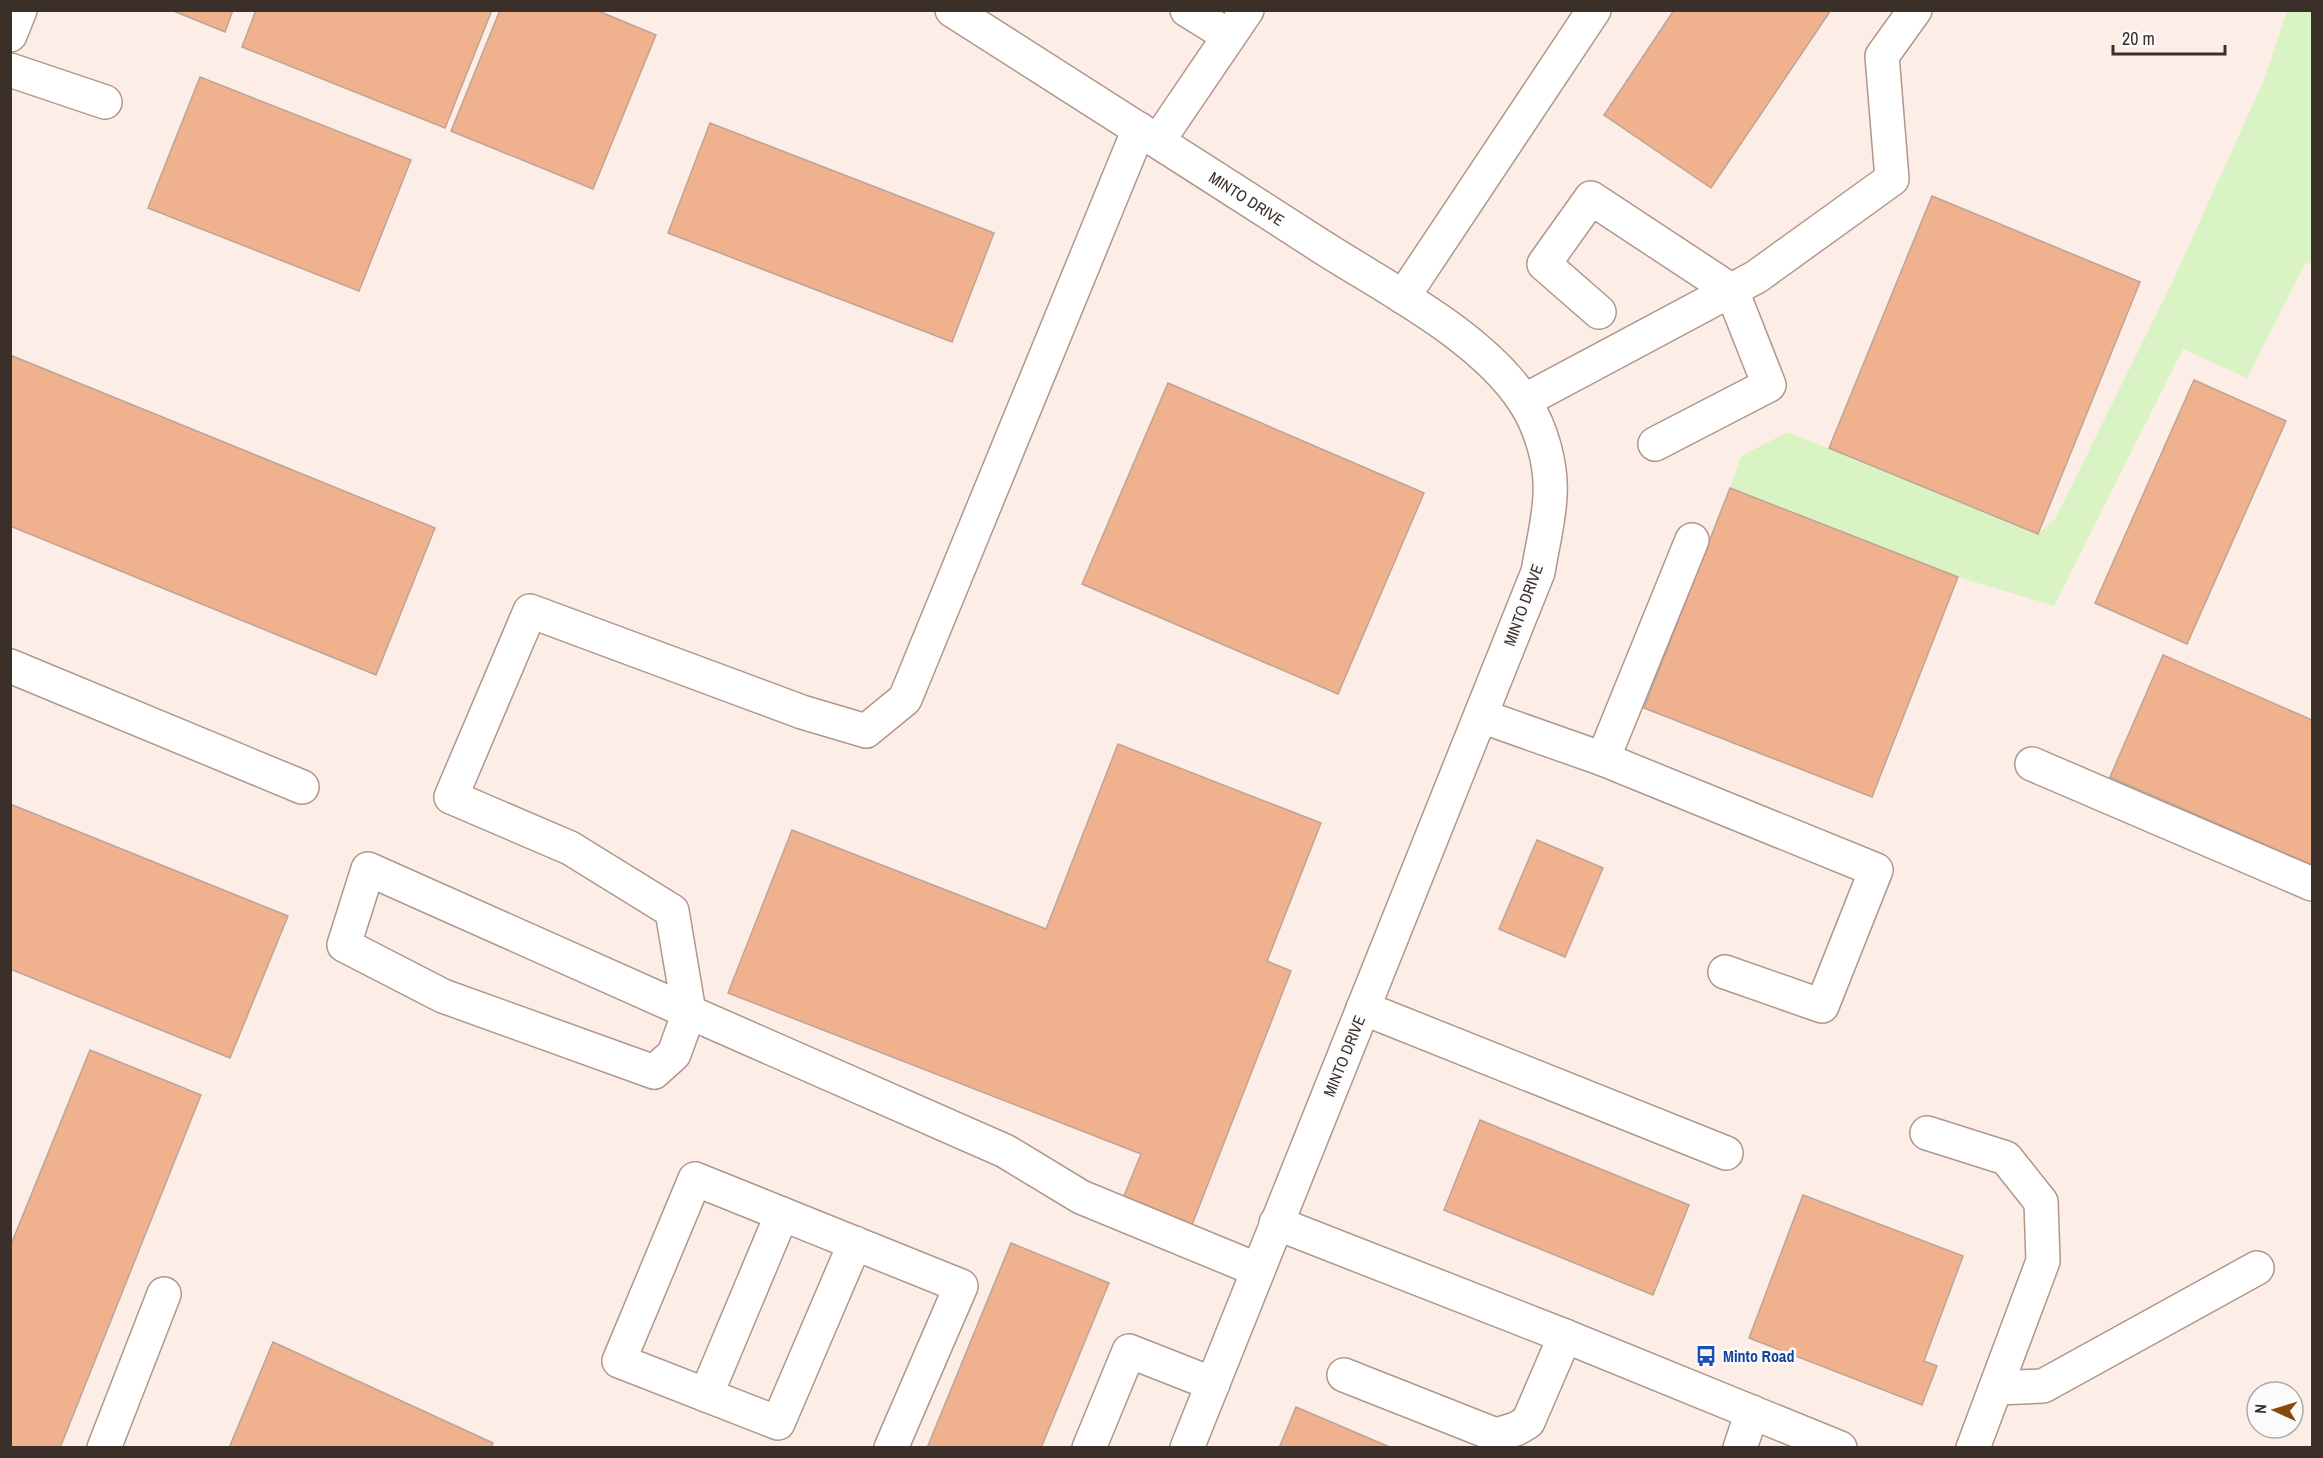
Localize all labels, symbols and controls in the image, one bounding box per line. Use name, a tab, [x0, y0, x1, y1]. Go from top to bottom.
scale bar	[2113, 18, 2226, 56]
text: 20 m	[2122, 26, 2155, 51]
street label: MINTO DRIVE	[1205, 166, 1289, 231]
street label: MINTO DRIVE	[1498, 561, 1548, 649]
street label: MINTO DRIVE	[1318, 1012, 1370, 1100]
bus stop icon: Minto Road	[1694, 1344, 1718, 1368]
place label: Minto Road	[1723, 1345, 1794, 1367]
north arrow	[2245, 1380, 2305, 1440]
text: N	[2249, 1403, 2271, 1414]

